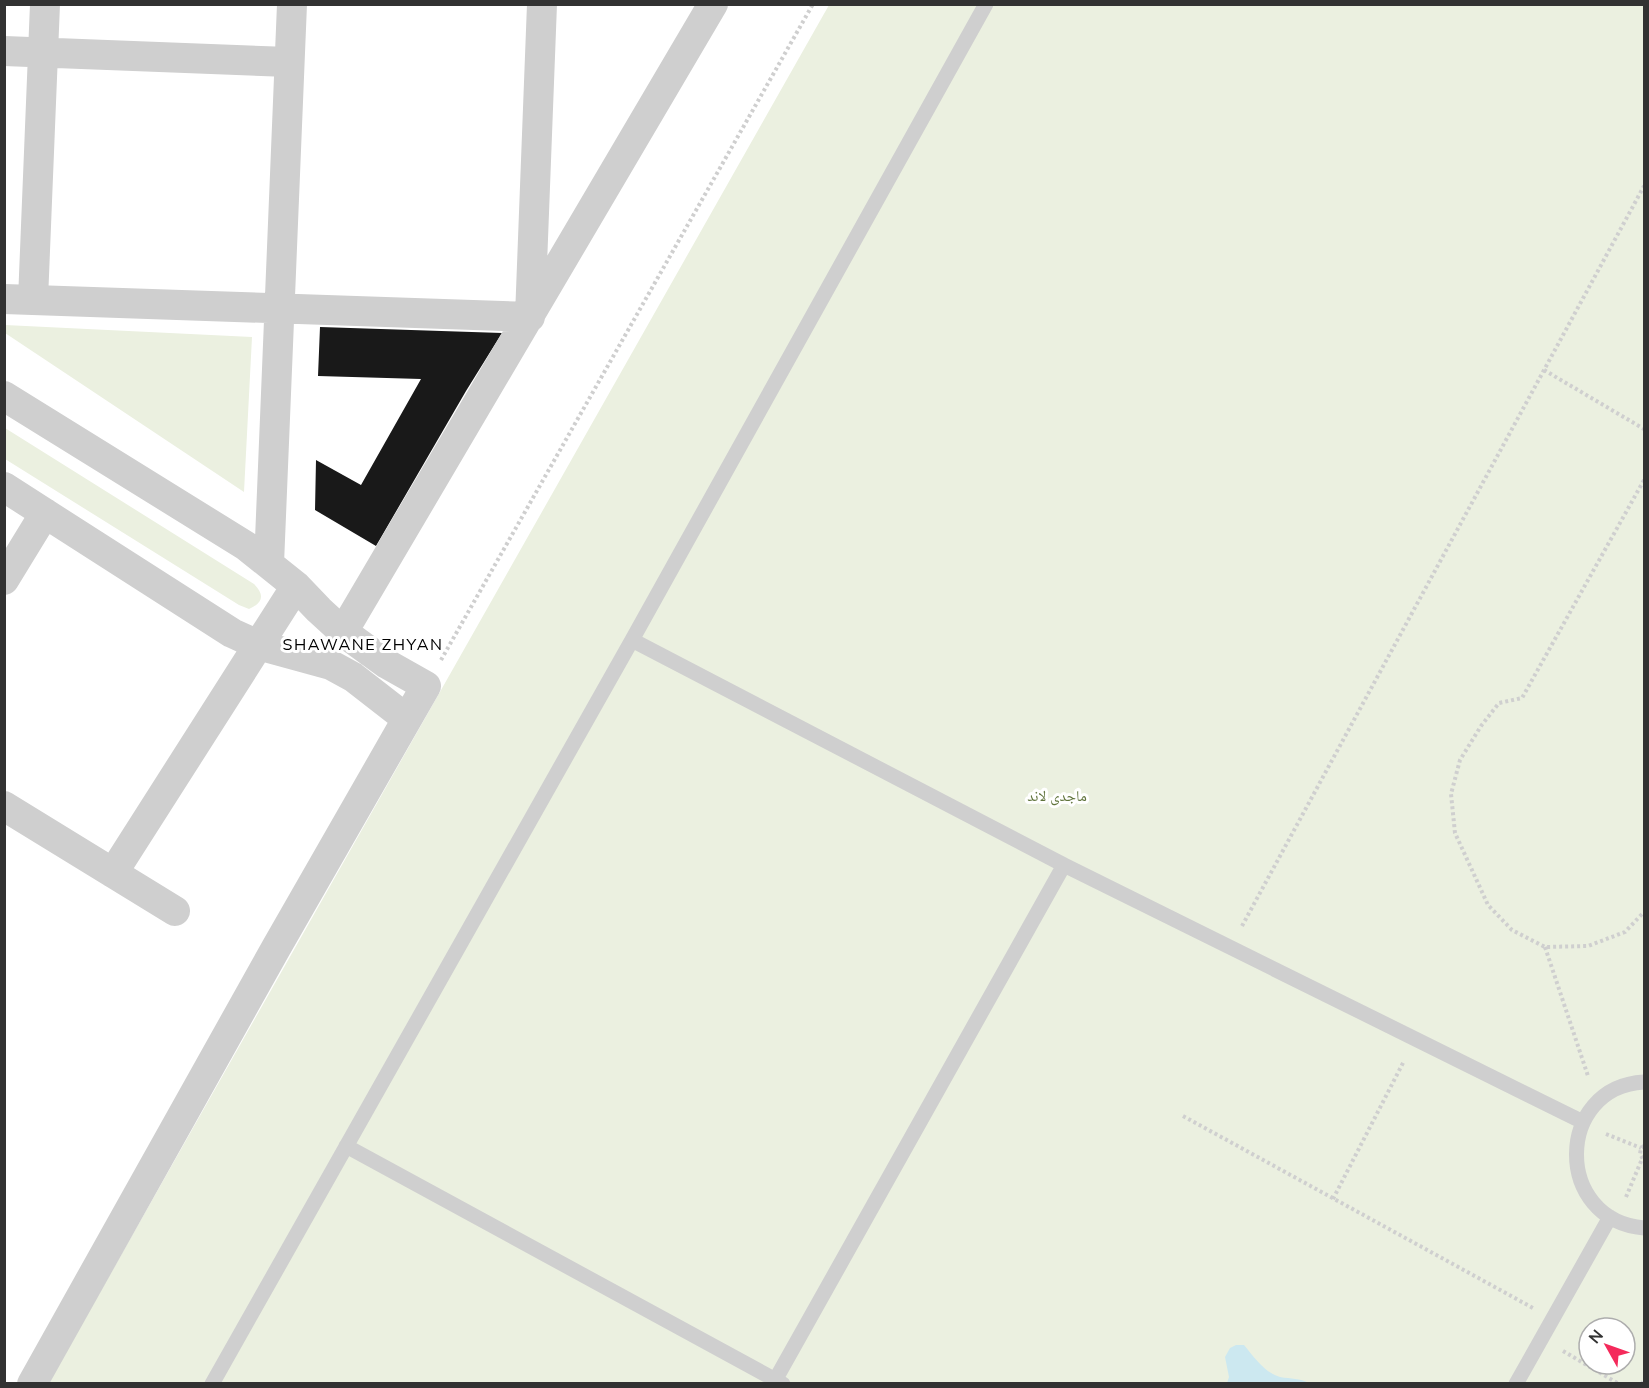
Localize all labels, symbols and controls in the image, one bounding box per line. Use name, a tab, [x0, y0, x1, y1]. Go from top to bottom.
district label: SHAWANE ZHYAN	[283, 634, 444, 654]
park label: ماجدی لاند	[1027, 786, 1087, 806]
north arrow	[1577, 1316, 1637, 1376]
text: N	[1584, 1325, 1607, 1347]

